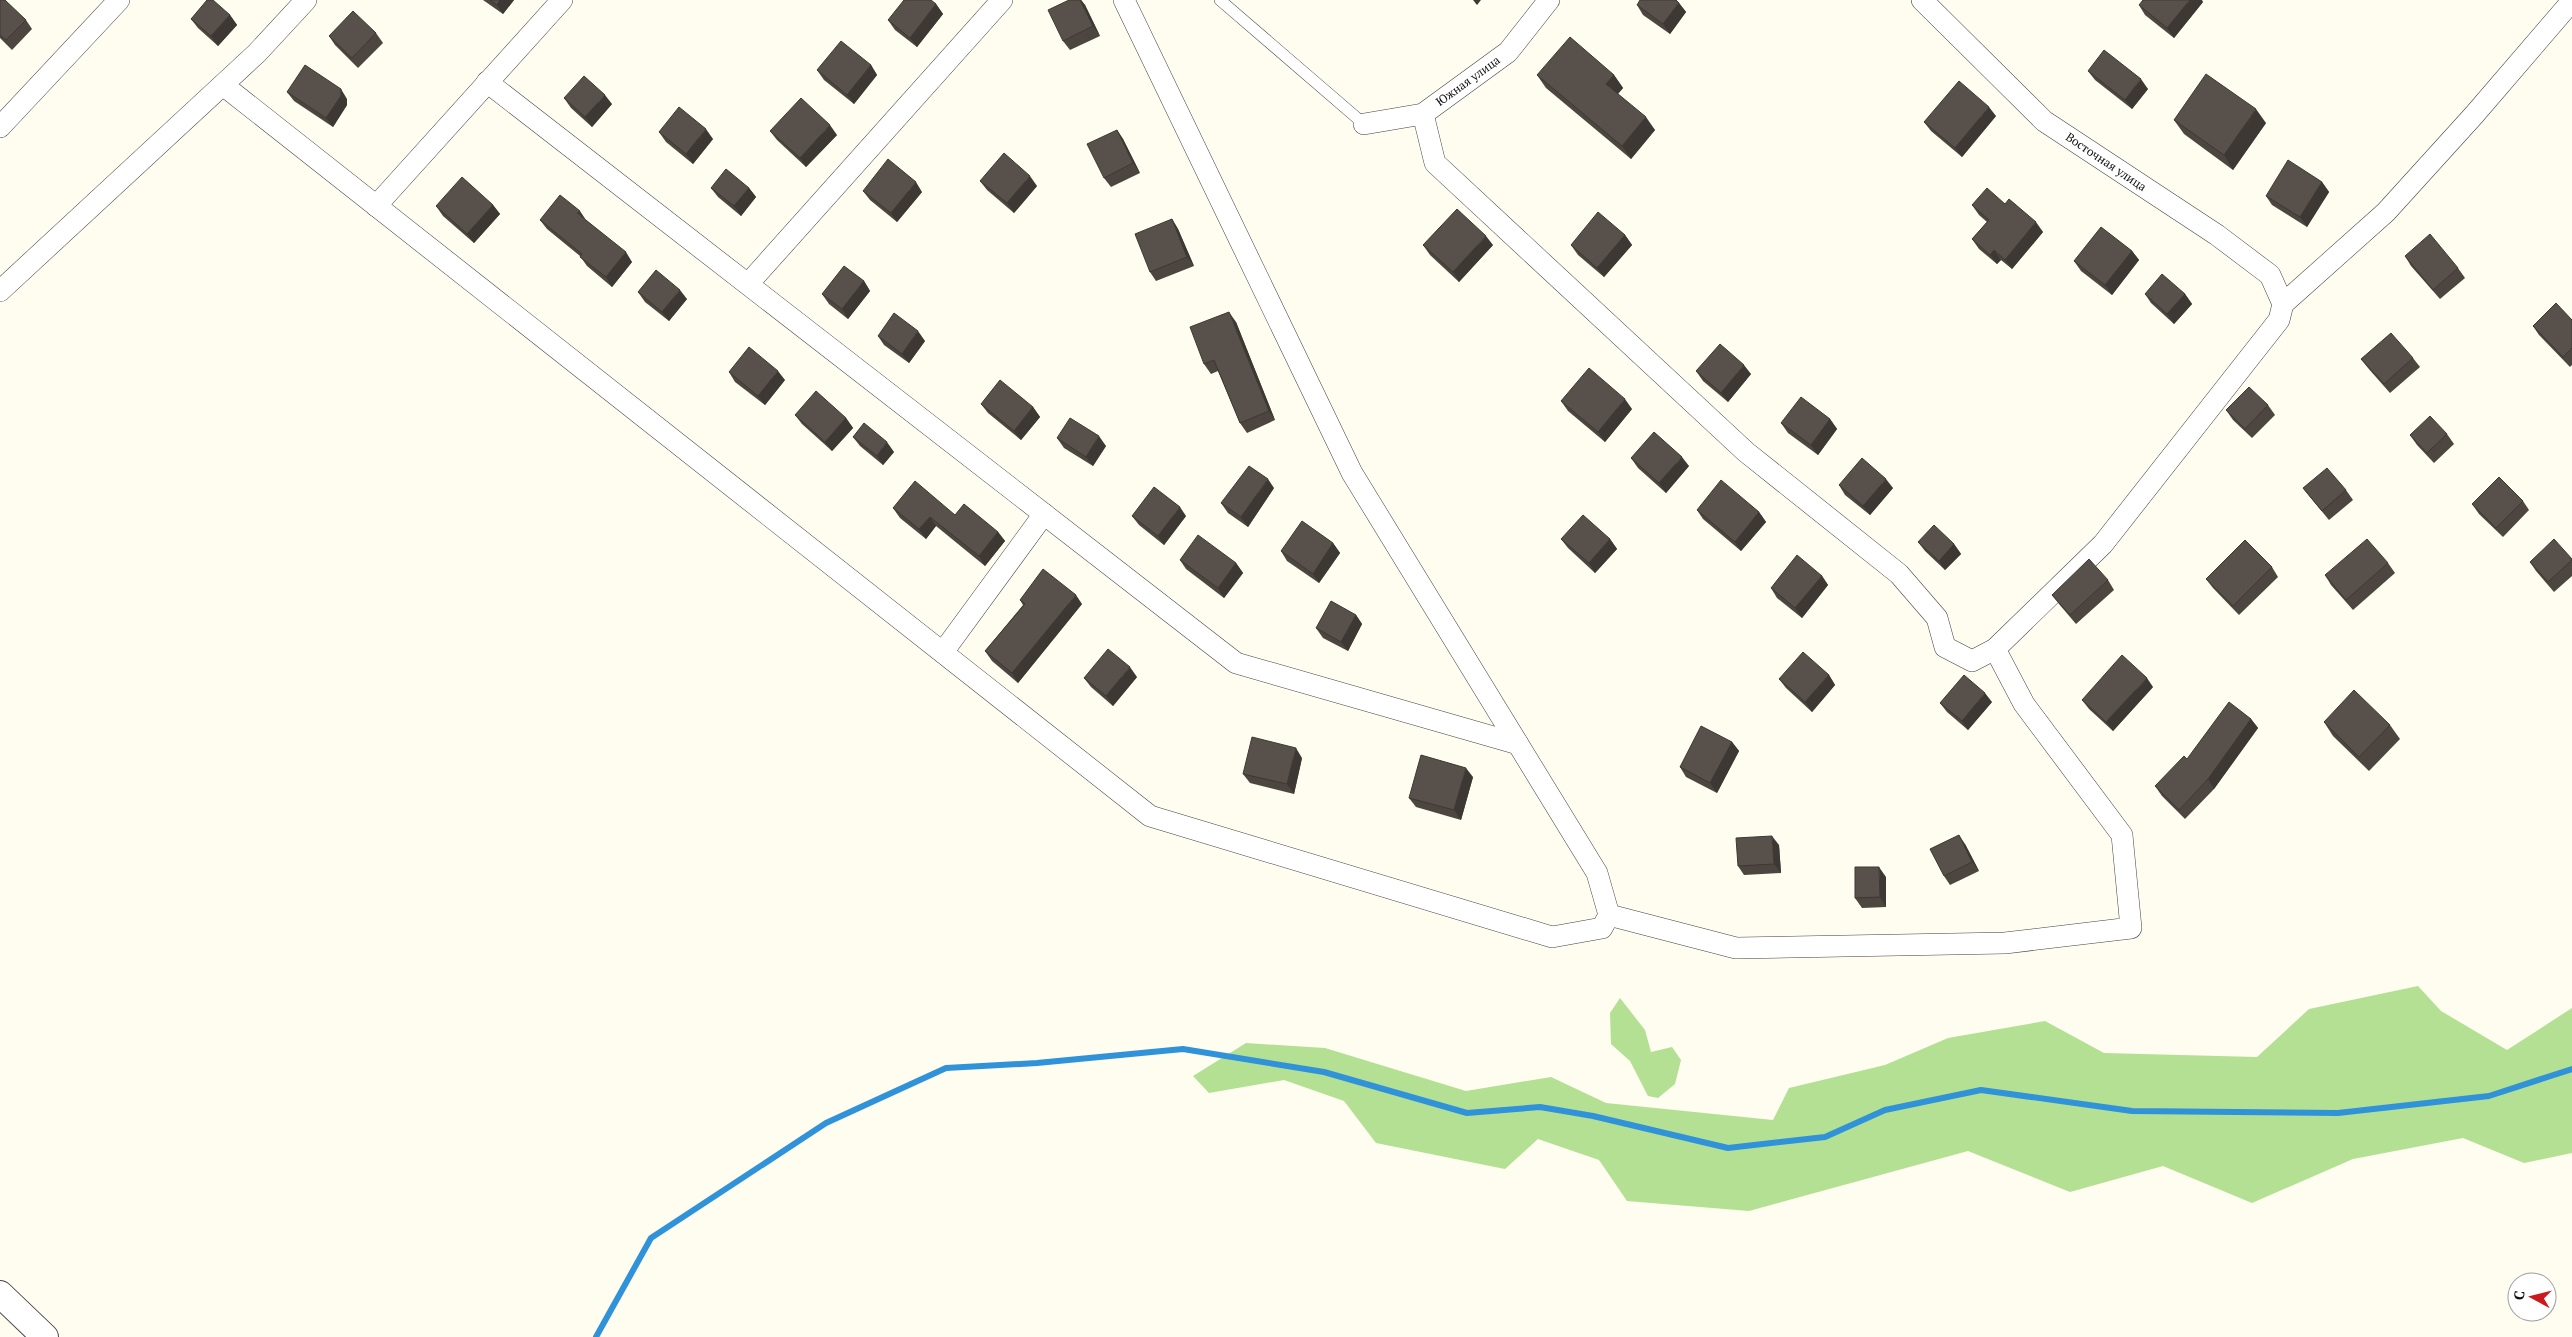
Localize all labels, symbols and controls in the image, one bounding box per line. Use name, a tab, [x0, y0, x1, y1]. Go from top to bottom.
street label: Южная улица	[1433, 52, 1503, 109]
street label: Восточная улица	[2063, 129, 2150, 194]
north arrow	[2507, 1272, 2557, 1322]
text: С	[2509, 1290, 2529, 1301]

